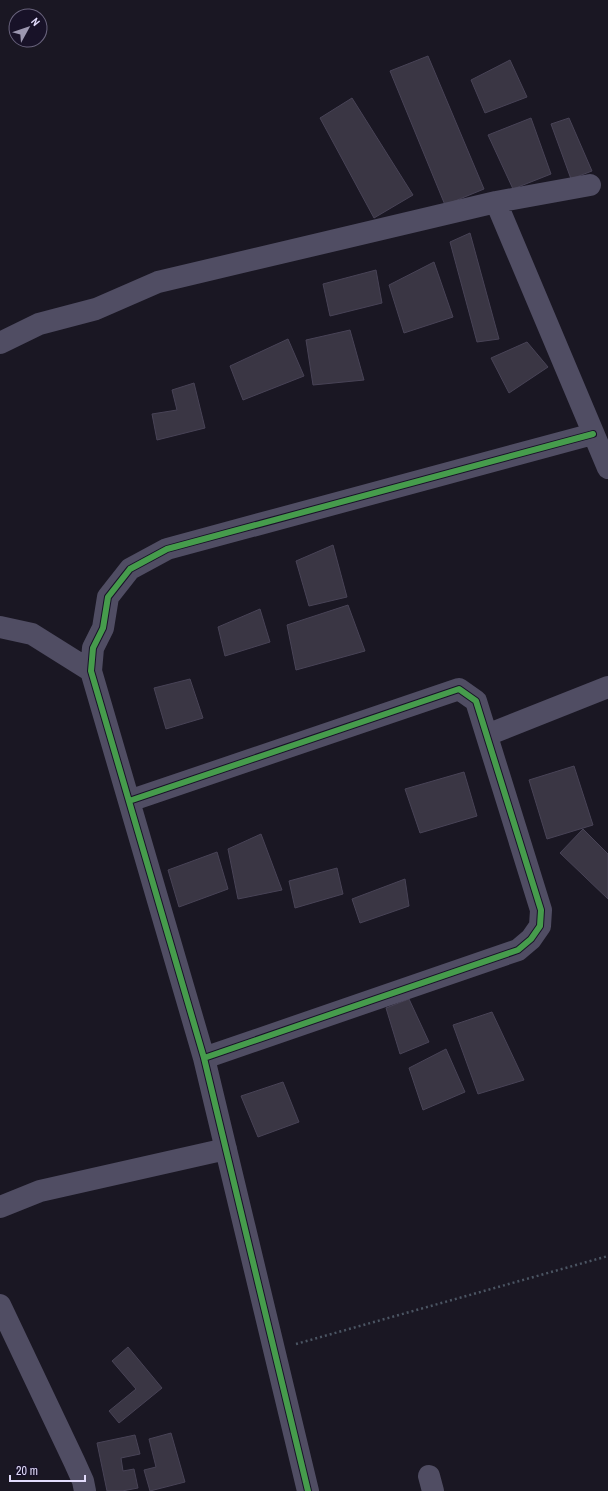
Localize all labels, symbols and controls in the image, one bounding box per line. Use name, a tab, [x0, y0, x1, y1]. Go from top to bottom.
north arrow	[8, 8, 48, 48]
text: N	[28, 15, 43, 29]
scale bar	[10, 1457, 85, 1483]
text: 20 m	[16, 1463, 38, 1479]

